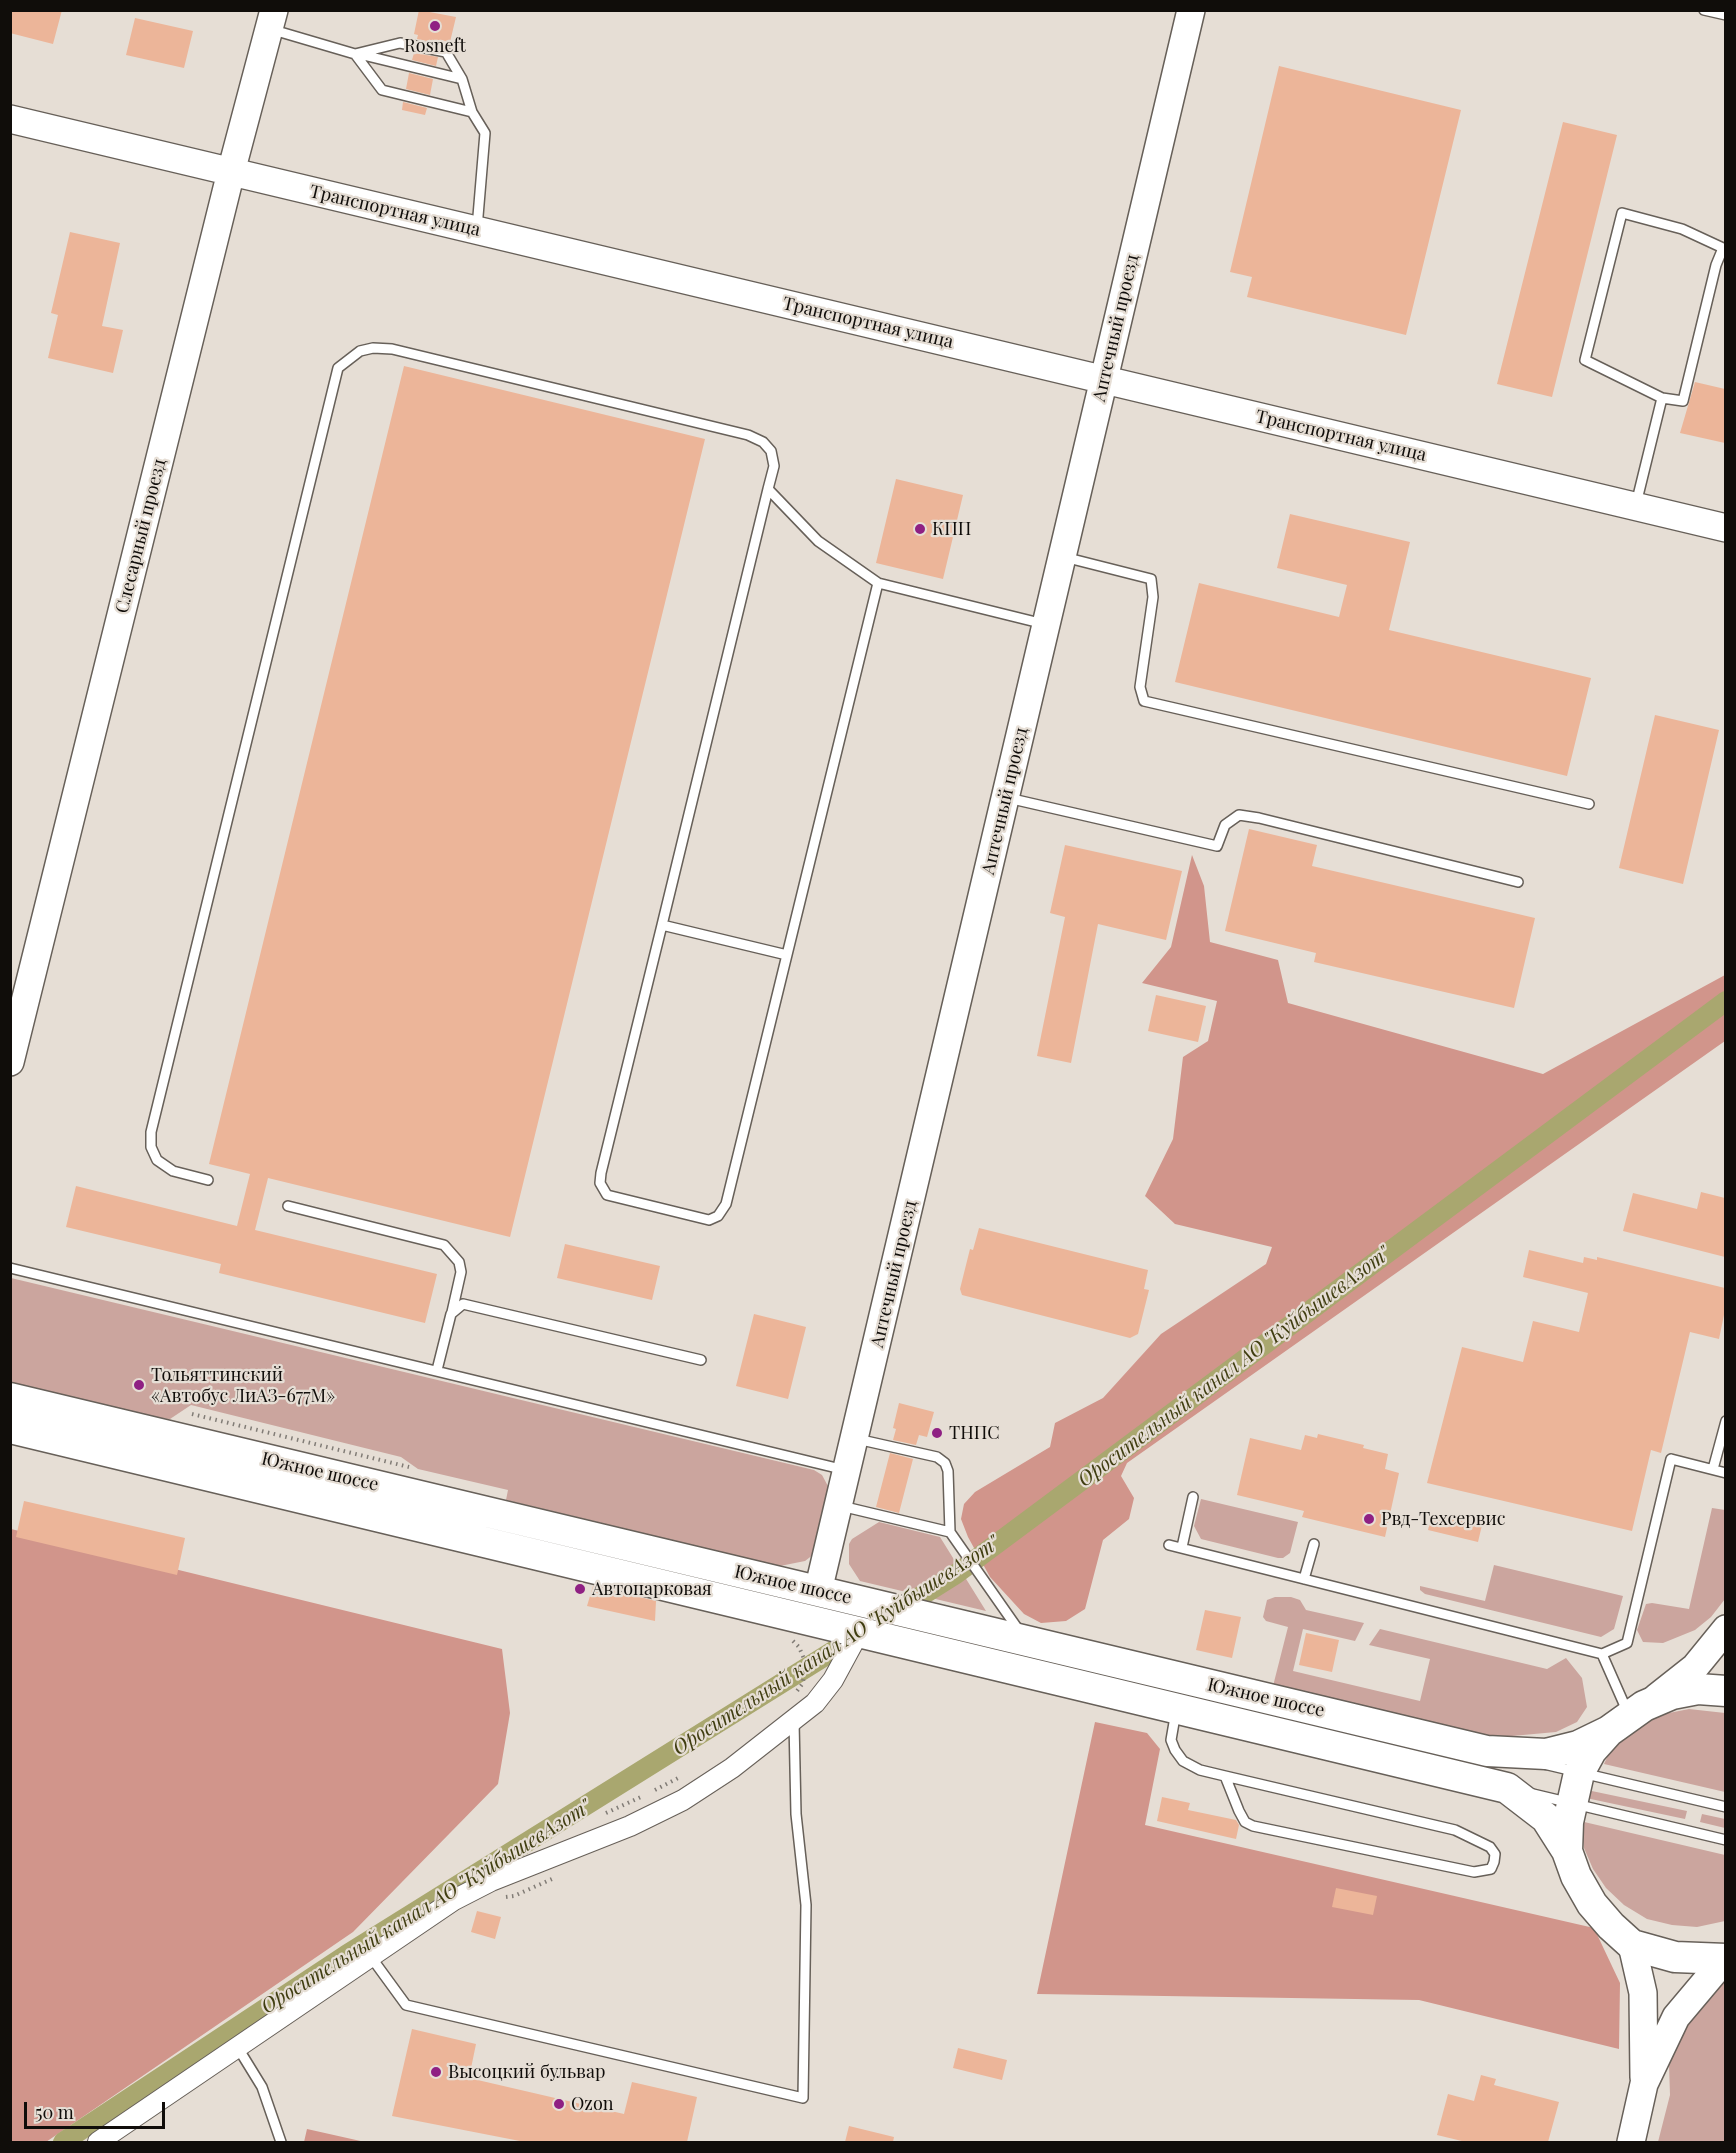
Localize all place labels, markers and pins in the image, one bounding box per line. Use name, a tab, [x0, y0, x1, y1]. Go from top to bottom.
marker: Rosneft	[428, 19, 442, 33]
place label: Rosneft	[404, 35, 466, 57]
place label: КПП	[932, 518, 971, 540]
marker: КПП	[913, 522, 927, 536]
place label: Тольяттинский «Автобус ЛиАЗ-677М»	[151, 1364, 335, 1406]
marker: Тольяттинский «Автобус ЛиАЗ-677М»	[132, 1378, 146, 1392]
place label: ТНПС	[949, 1422, 1000, 1444]
marker: ТНПС	[930, 1426, 944, 1440]
place label: Рвд-Техсервис	[1381, 1508, 1506, 1530]
marker: Рвд-Техсервис	[1362, 1512, 1376, 1526]
place label: Автопарковая	[592, 1578, 712, 1600]
marker: Автопарковая	[573, 1582, 587, 1596]
place label: Высоцкий бульвар	[448, 2061, 605, 2083]
marker: Высоцкий бульвар	[429, 2065, 443, 2079]
place label: Ozon	[571, 2093, 614, 2115]
marker: Ozon	[552, 2097, 566, 2111]

